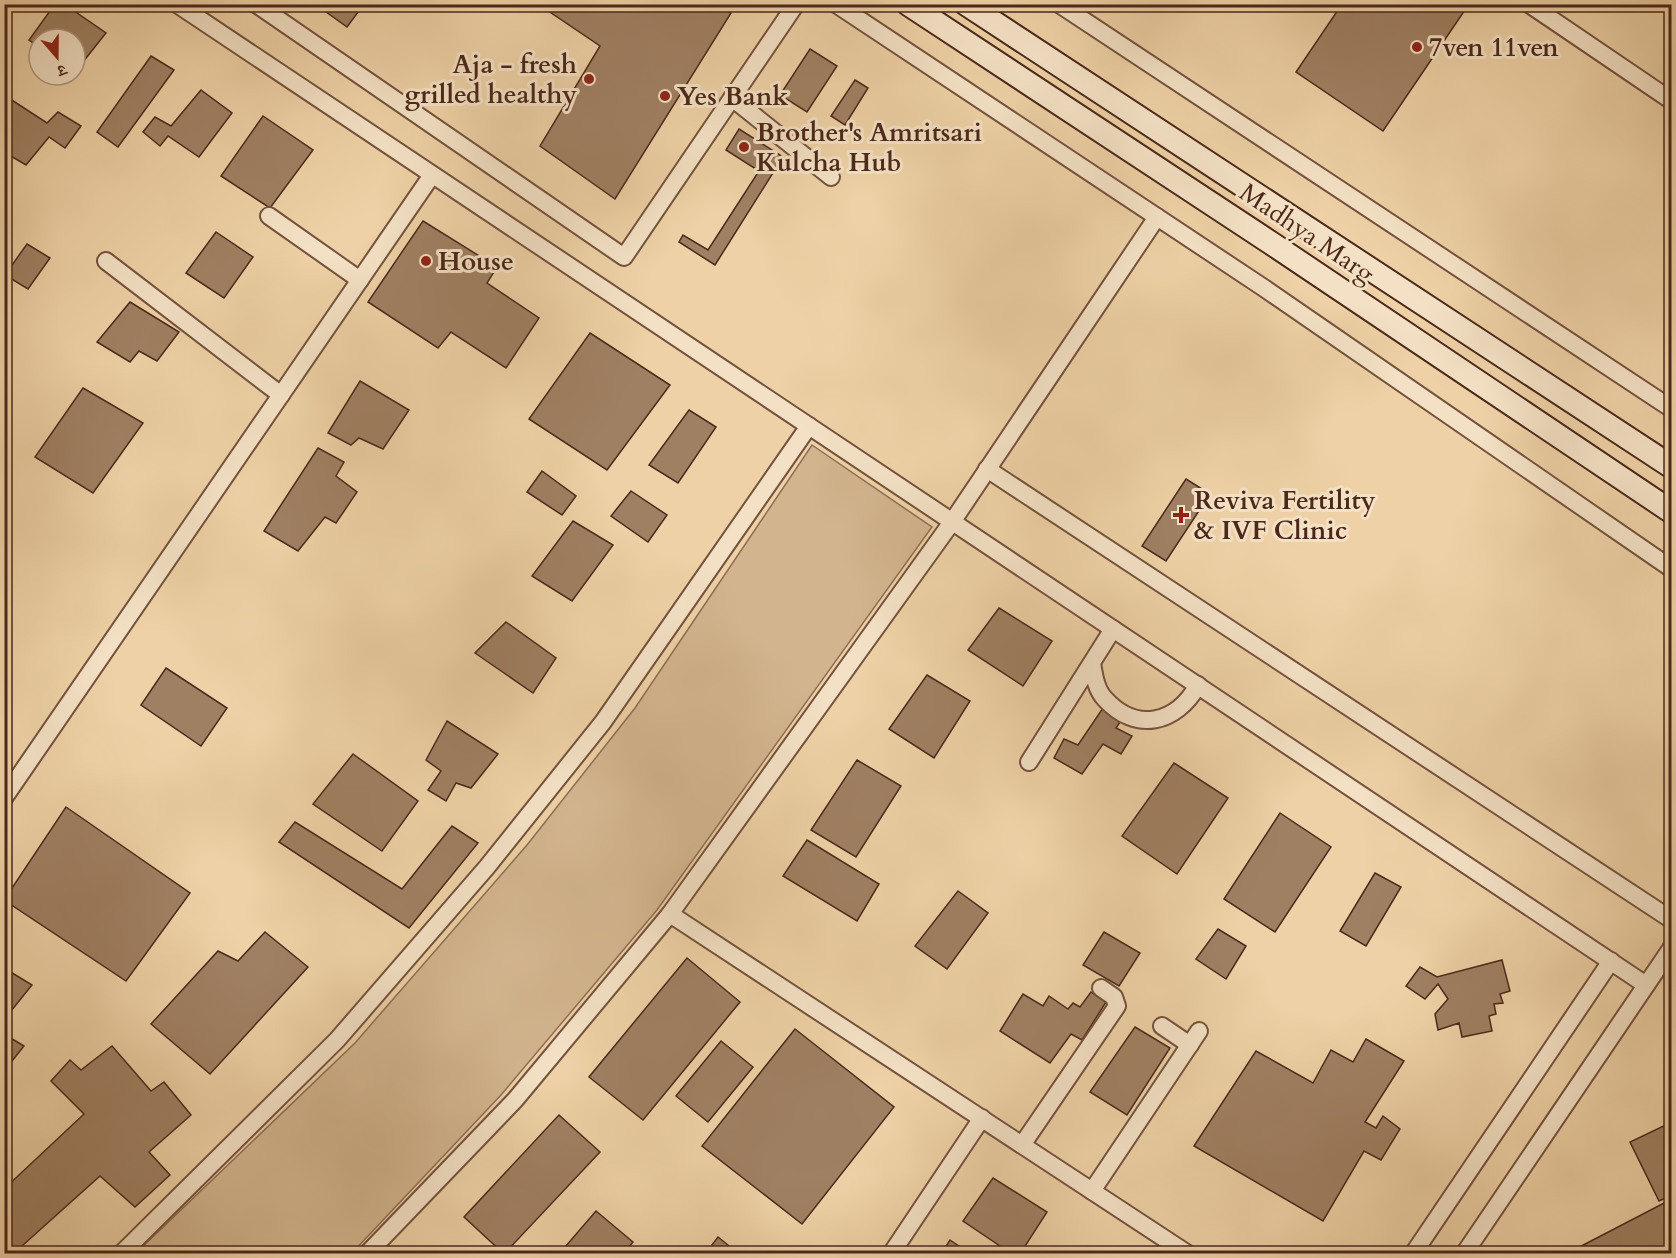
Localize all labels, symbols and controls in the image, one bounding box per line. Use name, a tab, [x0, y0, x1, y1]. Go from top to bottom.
north arrow	[27, 27, 87, 87]
place label: 7ven 11ven	[1429, 30, 1559, 65]
marker: 7ven 11ven	[1410, 40, 1424, 54]
place label: Aja - fresh grilled healthy	[405, 47, 577, 112]
text: उ	[52, 58, 70, 83]
marker: Aja - fresh grilled healthy	[582, 72, 596, 86]
place label: Yes Bank	[677, 79, 789, 114]
marker: Yes Bank	[658, 89, 672, 103]
place label: Brother's Amritsari Kulcha Hub	[756, 115, 982, 180]
marker: Brother's Amritsari Kulcha Hub	[737, 140, 751, 154]
street label: Madhya Marg	[1233, 175, 1382, 291]
place label: House	[438, 244, 514, 279]
marker: House	[419, 254, 433, 268]
place label: Reviva Fertility & IVF Clinic	[1194, 483, 1376, 548]
marker: Reviva Fertility & IVF Clinic	[1172, 506, 1190, 524]

